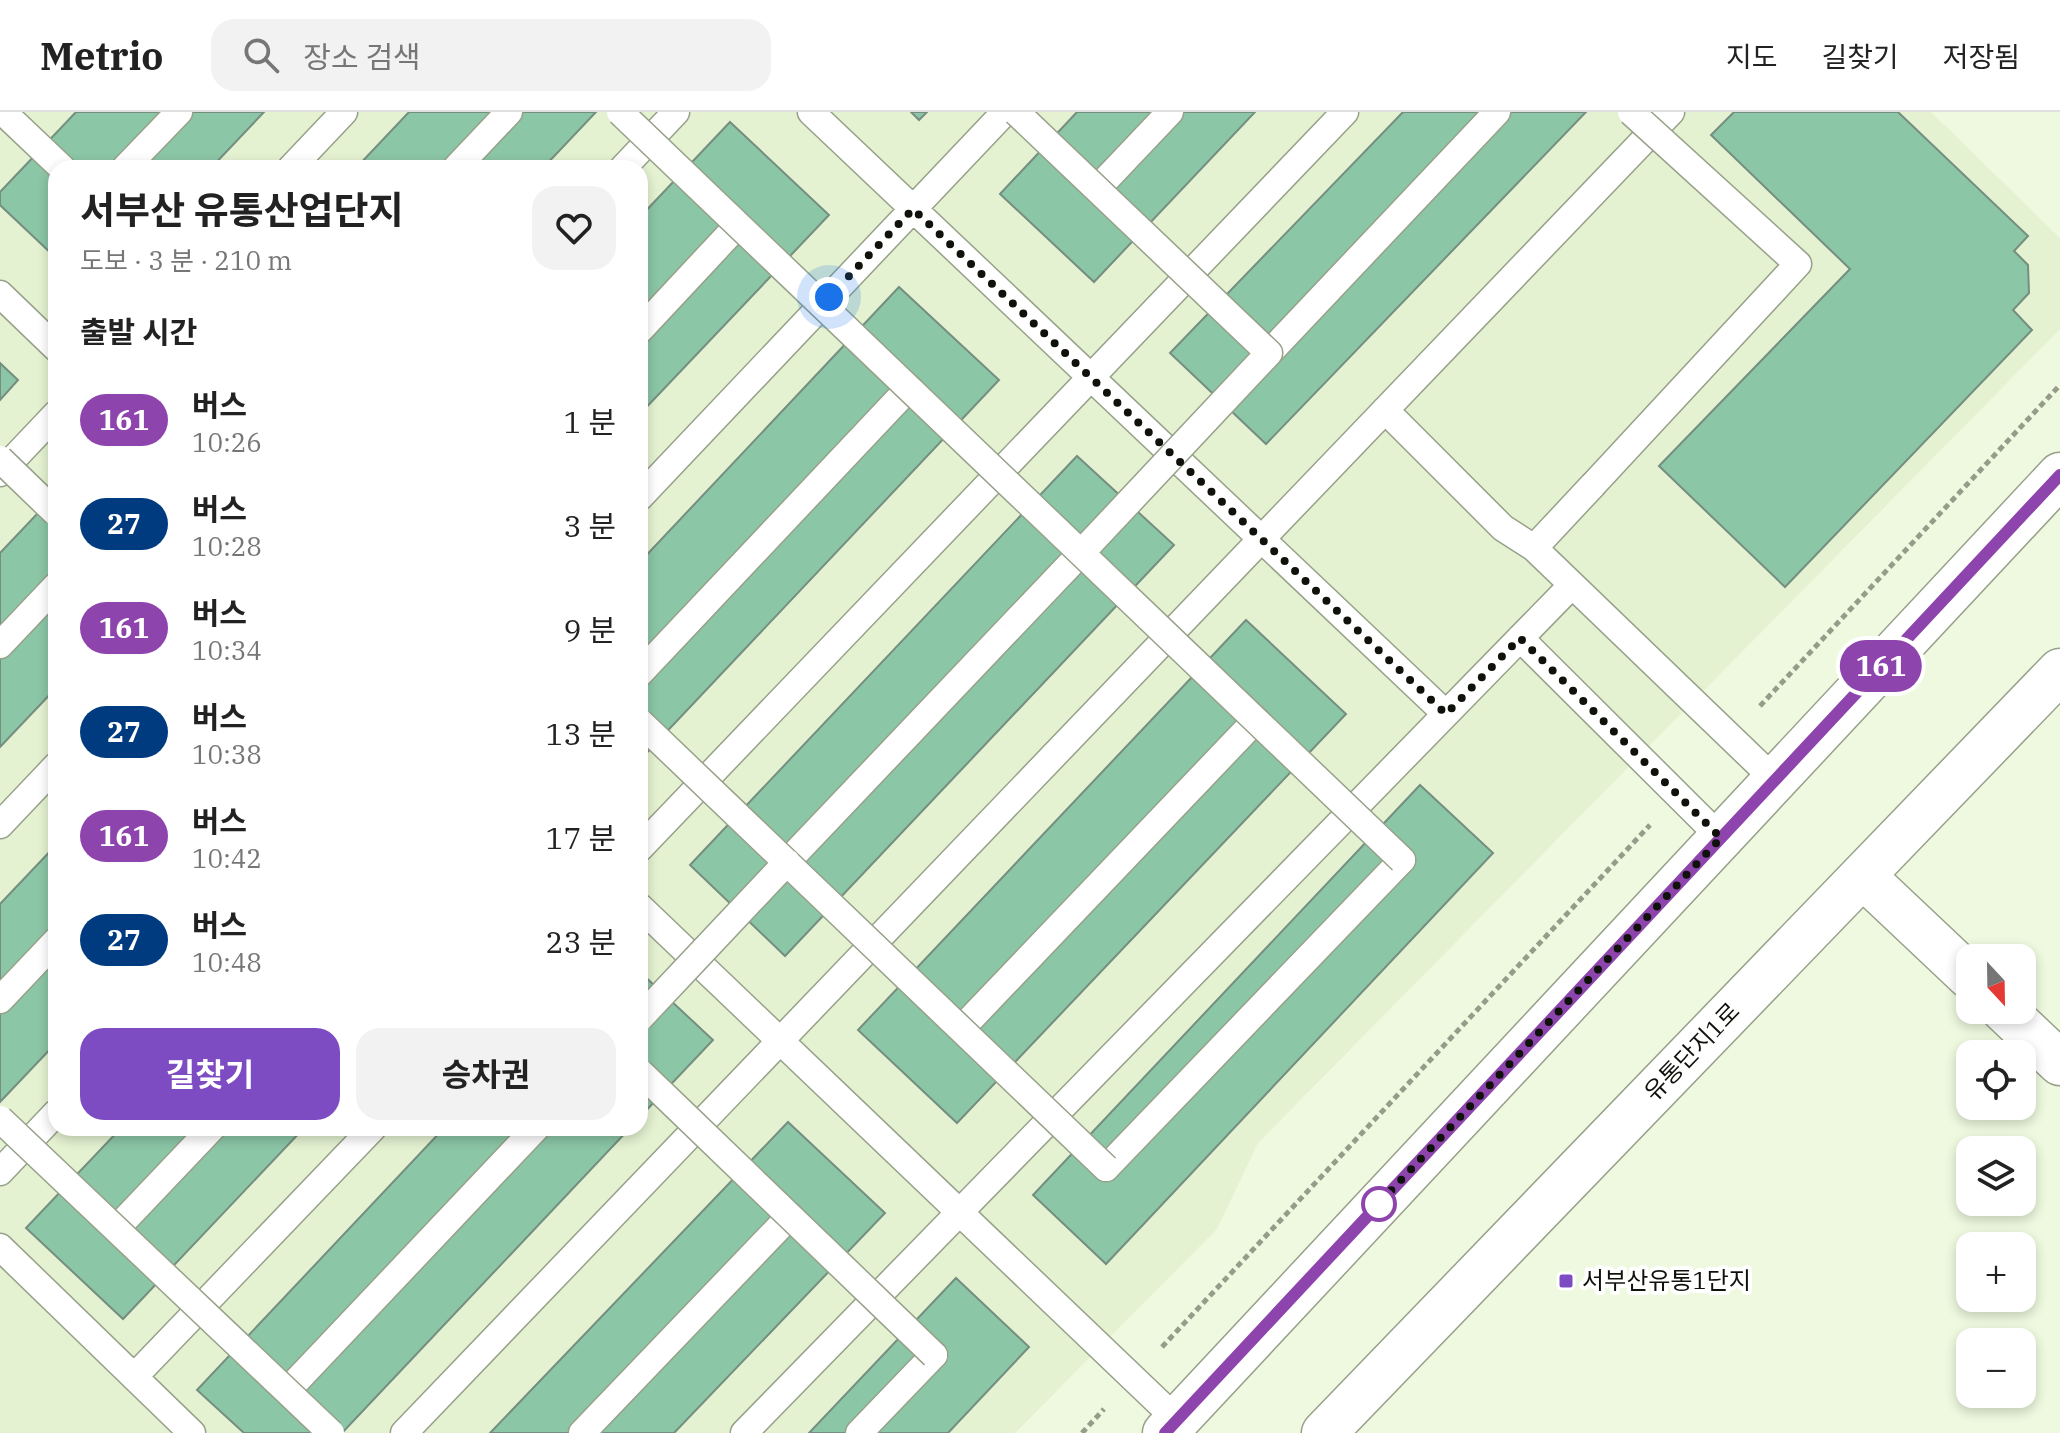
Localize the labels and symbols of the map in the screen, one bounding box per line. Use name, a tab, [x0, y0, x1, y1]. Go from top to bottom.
your location	[809, 277, 849, 317]
line badge: 161	[1835, 640, 1927, 692]
north arrow	[1956, 944, 2036, 1024]
street label: 유통단지1로	[1636, 995, 1746, 1107]
unlabelled marker	[1362, 1187, 1396, 1221]
place label: 서부산유통1단지	[1582, 1264, 1751, 1296]
marker: 서부산유통1단지	[1557, 1272, 1575, 1290]

